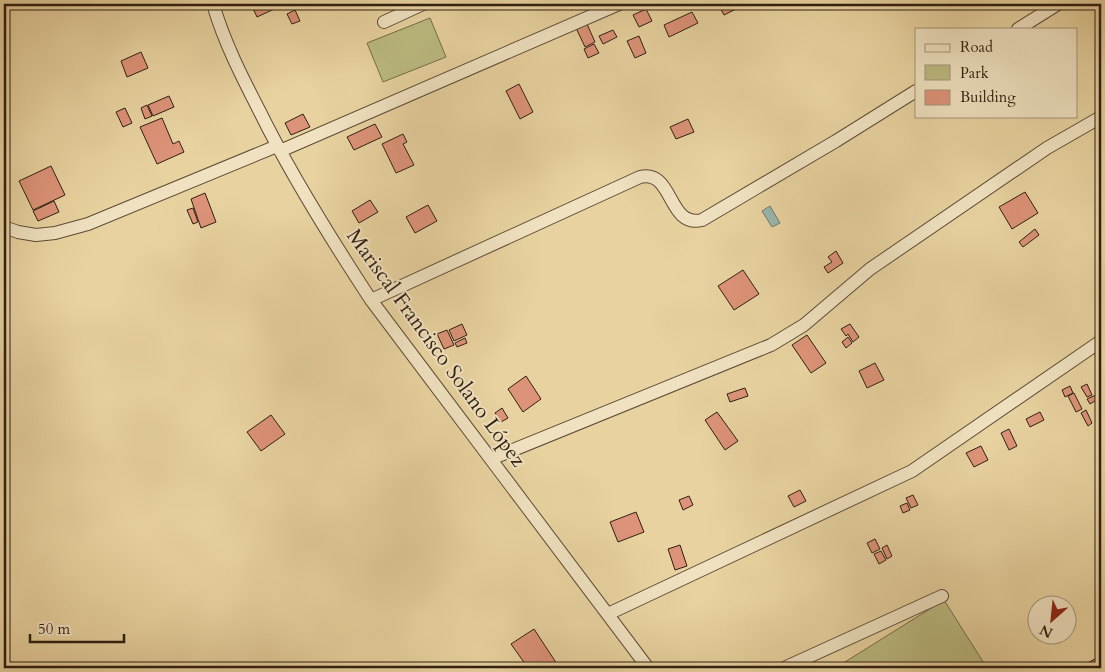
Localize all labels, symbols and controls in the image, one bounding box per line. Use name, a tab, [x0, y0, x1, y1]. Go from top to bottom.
legend	[915, 28, 1078, 118]
text: Road	[960, 37, 993, 57]
text: Park	[960, 63, 989, 83]
text: Building	[960, 87, 1016, 107]
street label: Mariscal Francisco Solano López	[340, 223, 533, 474]
north arrow	[1028, 594, 1078, 644]
scale bar	[30, 612, 124, 644]
text: 50 m	[38, 619, 70, 639]
text: N	[1037, 620, 1056, 642]

